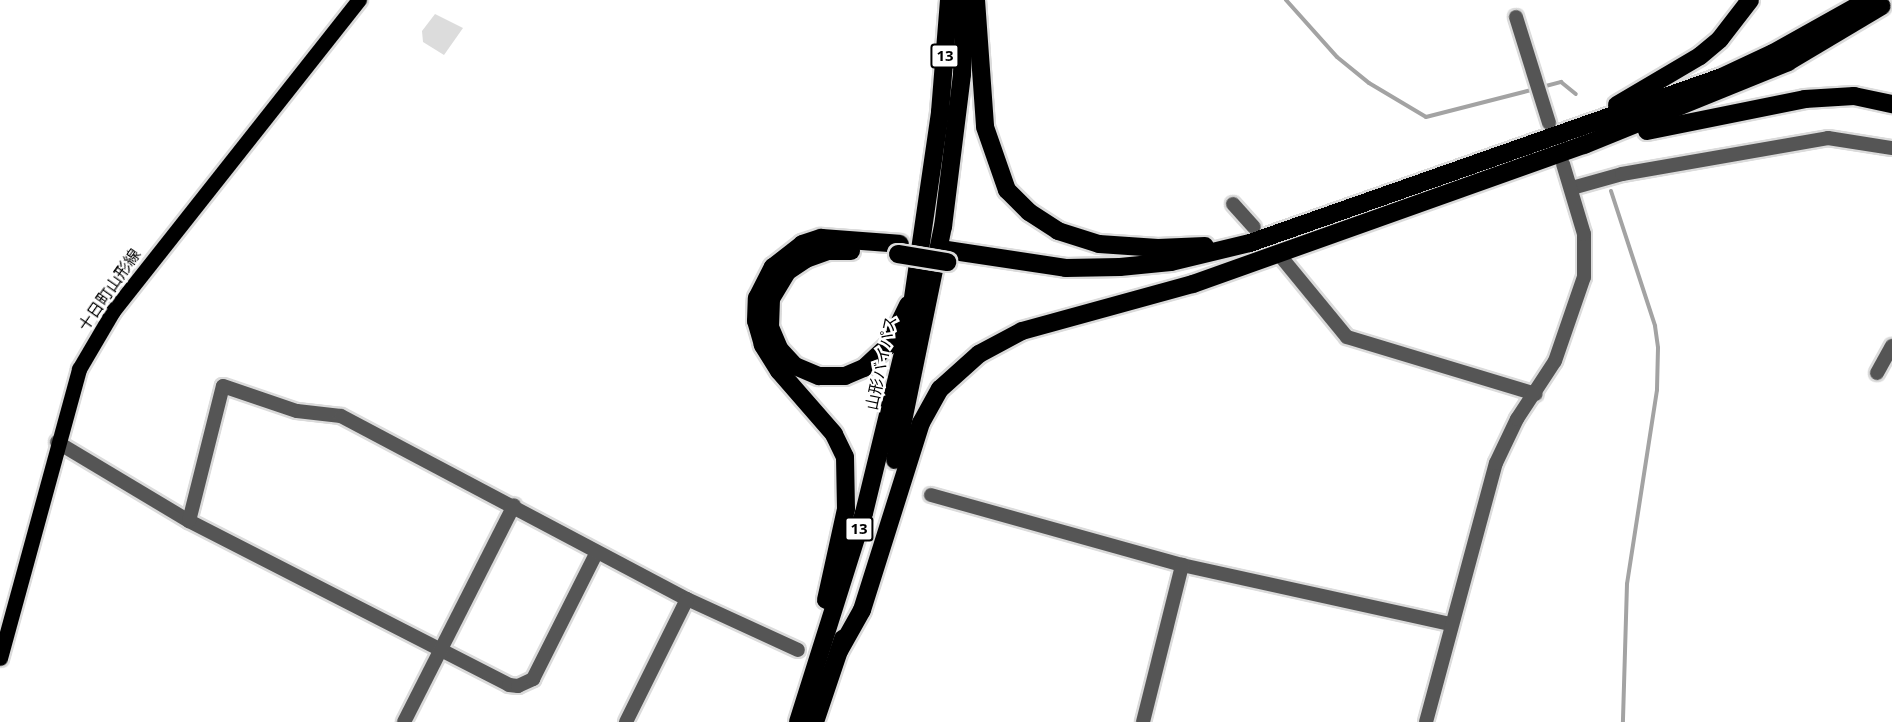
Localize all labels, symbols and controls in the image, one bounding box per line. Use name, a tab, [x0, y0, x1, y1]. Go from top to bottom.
road number: 13	[930, 44, 960, 68]
street label: 十日町山形線	[74, 245, 144, 335]
street label: 山形バイパス	[862, 314, 900, 412]
road number: 13	[844, 517, 874, 541]

